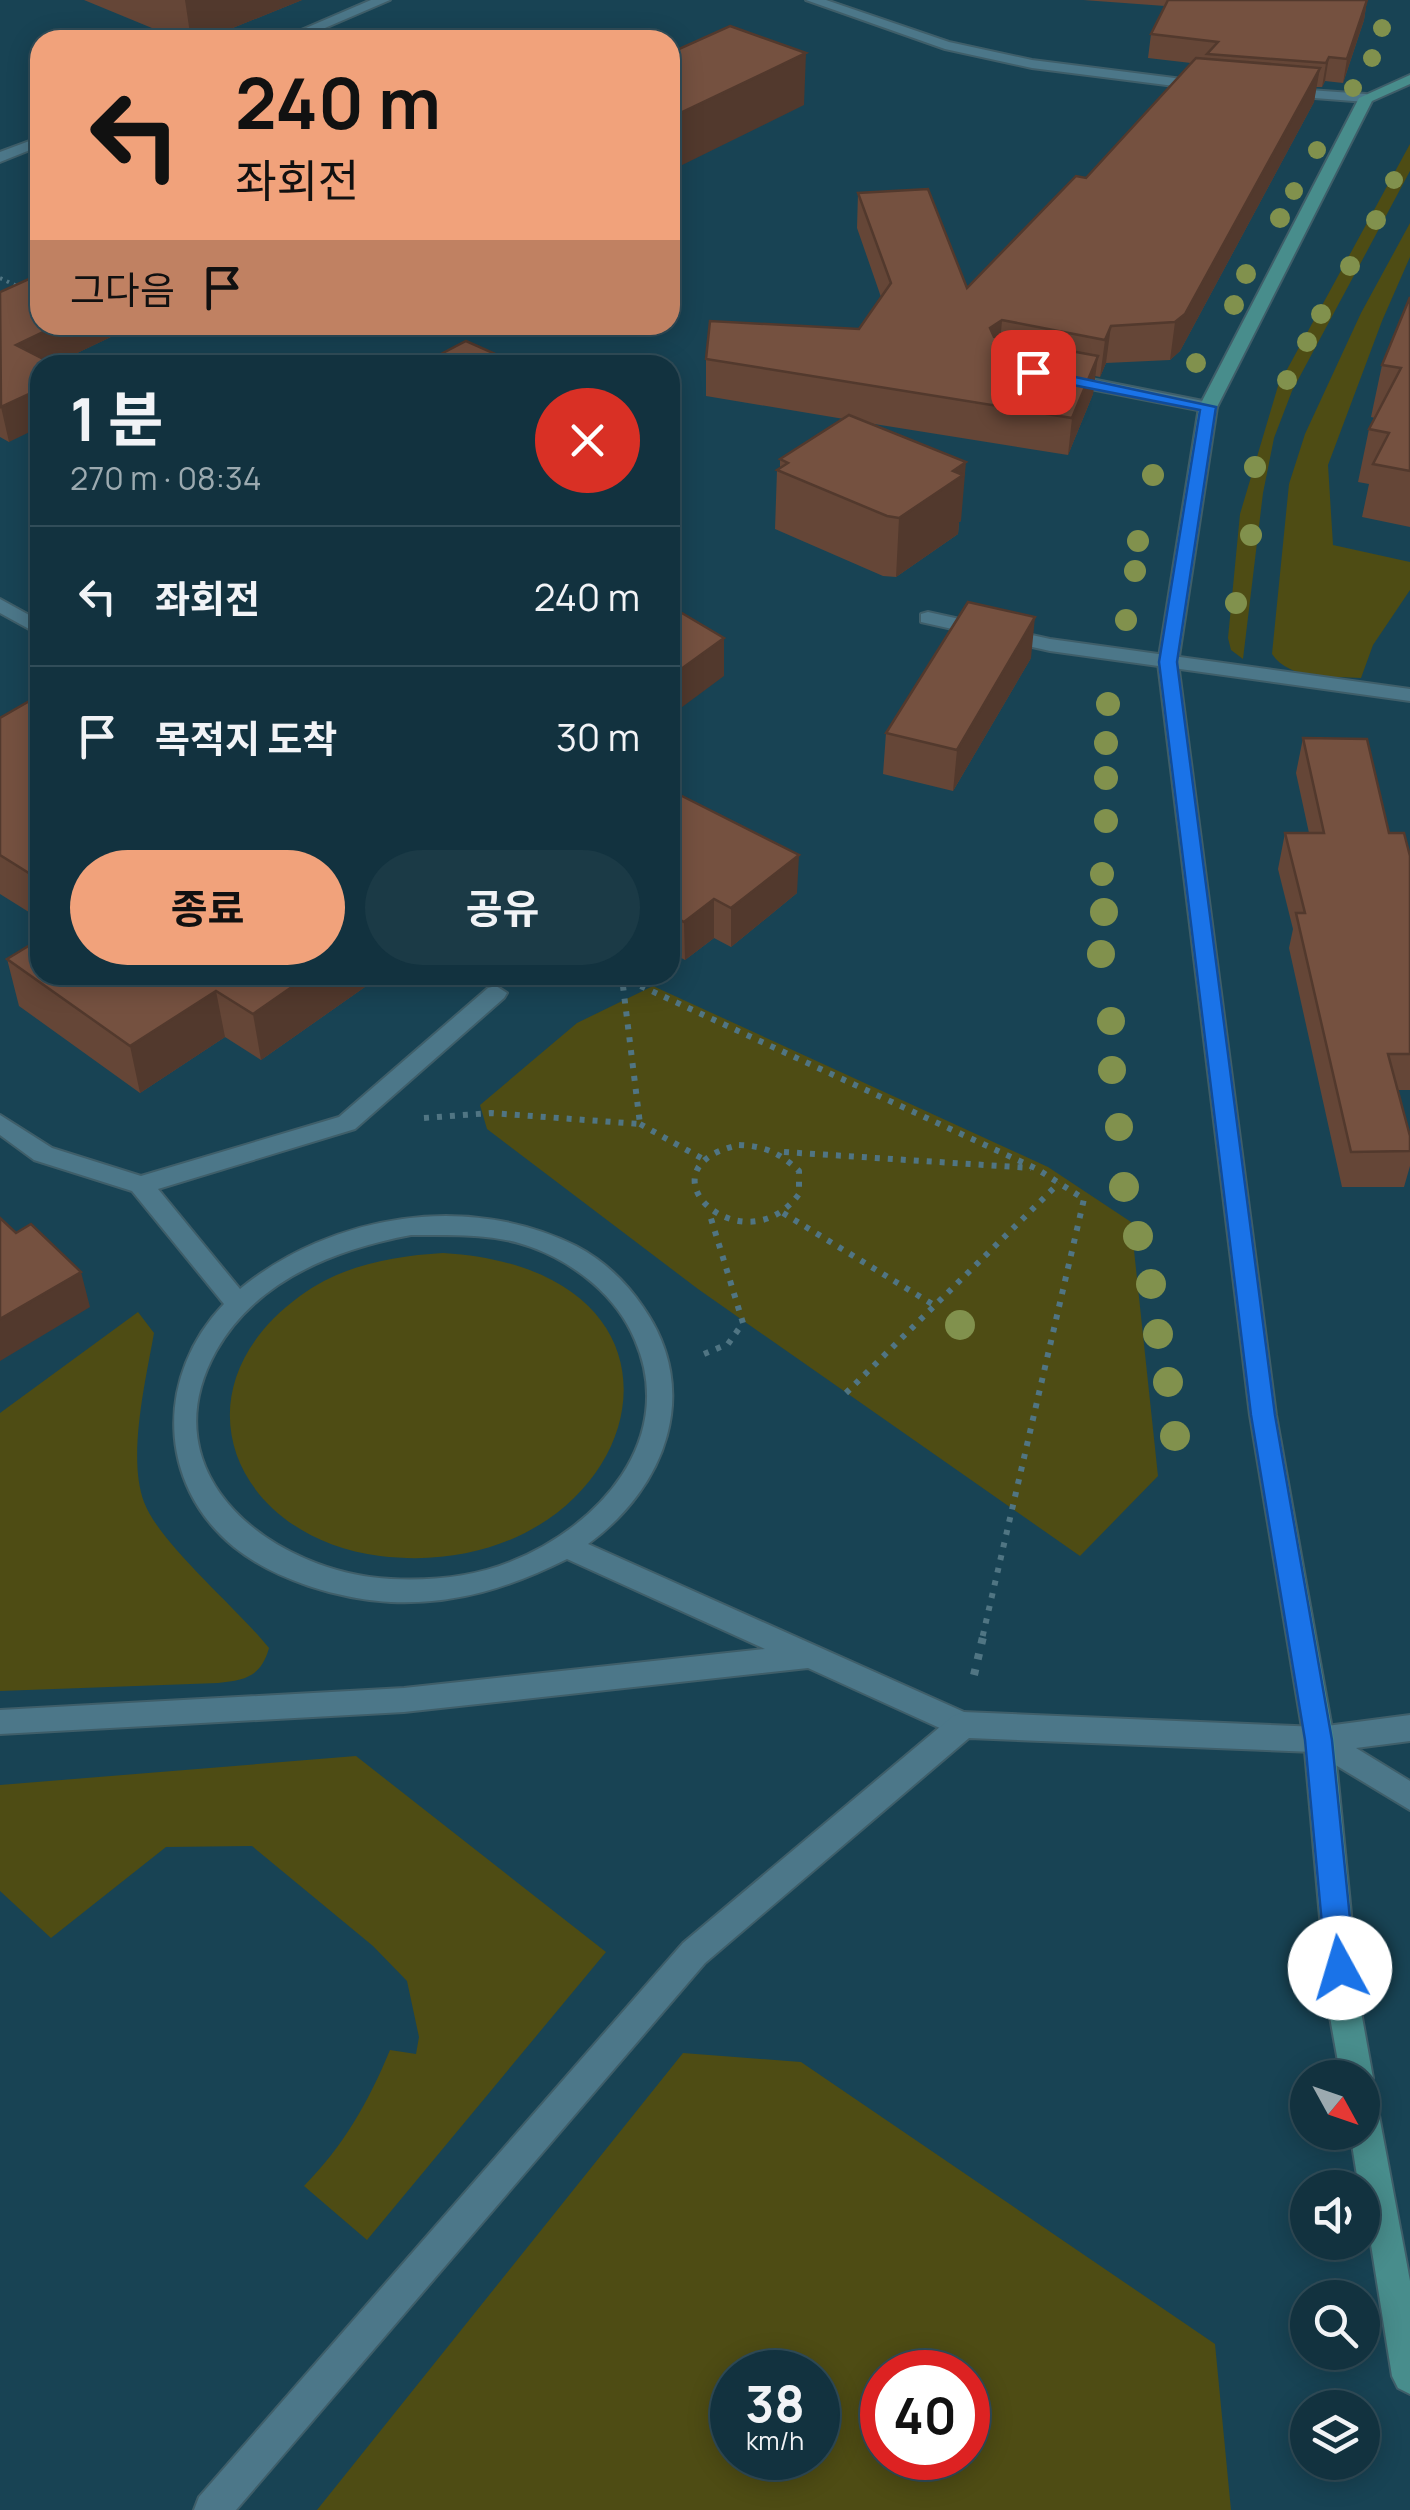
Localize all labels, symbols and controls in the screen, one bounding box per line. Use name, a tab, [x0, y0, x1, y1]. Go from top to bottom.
text: 240 m	[235, 54, 441, 150]
icon: left	[70, 70, 200, 200]
text: 좌회전	[235, 149, 359, 211]
icon: arrive	[195, 260, 250, 315]
text: 그다음	[70, 263, 175, 315]
pin	[991, 330, 1076, 415]
icon: arrive	[1006, 345, 1061, 400]
text: 1 분	[70, 377, 163, 459]
button: close	[535, 388, 640, 493]
text: 270 m · 08:34	[70, 456, 262, 500]
icon: left	[70, 569, 125, 624]
text: 240 m	[534, 570, 640, 622]
text: 좌회전	[155, 572, 260, 624]
icon: arrive	[70, 709, 125, 764]
text: 30 m	[556, 710, 640, 762]
text: 목적지 도착	[155, 712, 337, 764]
button: 종료	[70, 850, 345, 965]
button: 공유	[365, 850, 640, 965]
position arrow	[1288, 1916, 1392, 2020]
north arrow	[1290, 2060, 1380, 2150]
map controls	[1290, 2060, 1380, 2480]
button: sound	[1290, 2170, 1380, 2260]
button: search	[1290, 2280, 1380, 2370]
speed limit sign: 40	[860, 2350, 990, 2480]
text: 38	[745, 2369, 805, 2437]
button: layers	[1290, 2390, 1380, 2480]
text: km/h	[746, 2423, 804, 2458]

